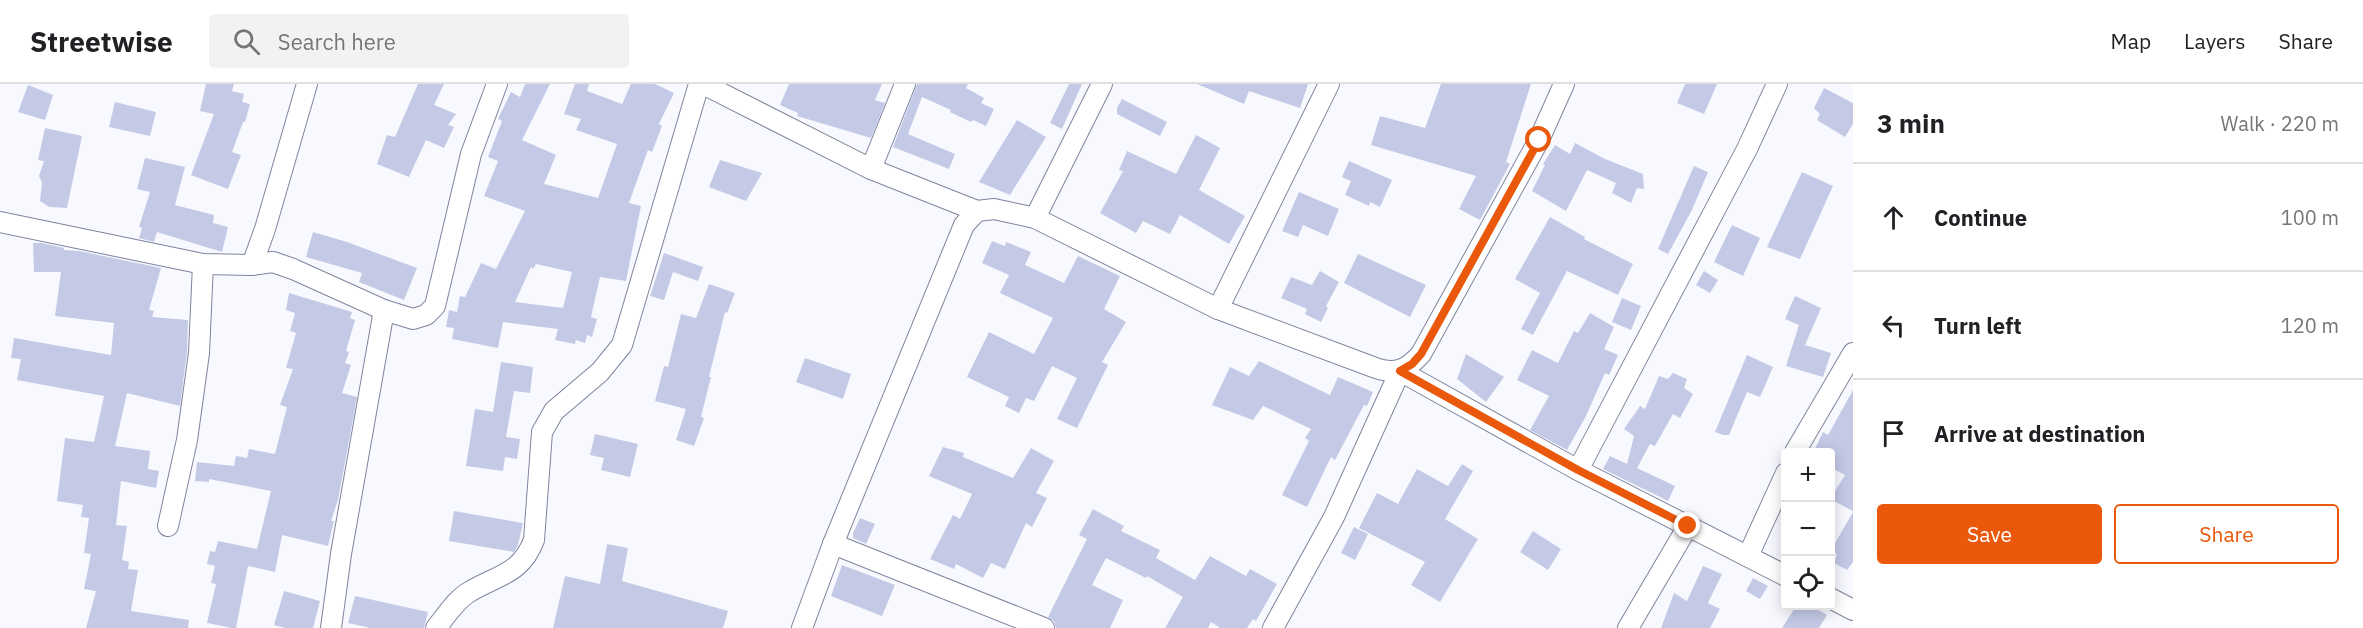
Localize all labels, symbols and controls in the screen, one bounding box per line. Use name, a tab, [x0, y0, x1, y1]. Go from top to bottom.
search box	[209, 14, 629, 68]
text: Streetwise	[30, 23, 173, 60]
icon: search	[230, 25, 263, 58]
text: Search here	[278, 27, 396, 56]
text: Map	[2111, 27, 2151, 55]
text: Layers	[2184, 27, 2246, 55]
text: Share	[2279, 27, 2333, 55]
text: 3 min	[1877, 106, 1945, 140]
text: Walk · 220 m	[2221, 110, 2339, 137]
route start	[1525, 126, 1551, 152]
icon: ahead	[1877, 201, 1910, 234]
text: Continue	[1934, 203, 2027, 232]
text: 100 m	[2281, 204, 2339, 231]
icon: left	[1877, 309, 1910, 342]
text: Turn left	[1934, 311, 2022, 340]
text: 120 m	[2281, 312, 2339, 339]
icon: arrive	[1877, 417, 1910, 450]
text: Arrive at destination	[1934, 419, 2145, 448]
map controls	[1781, 448, 1835, 610]
button: +	[1781, 448, 1835, 502]
button: −	[1781, 502, 1835, 556]
button: Save	[1877, 504, 2102, 564]
button: Share	[2114, 504, 2339, 564]
route end	[1674, 512, 1700, 538]
button: locate	[1781, 556, 1835, 610]

